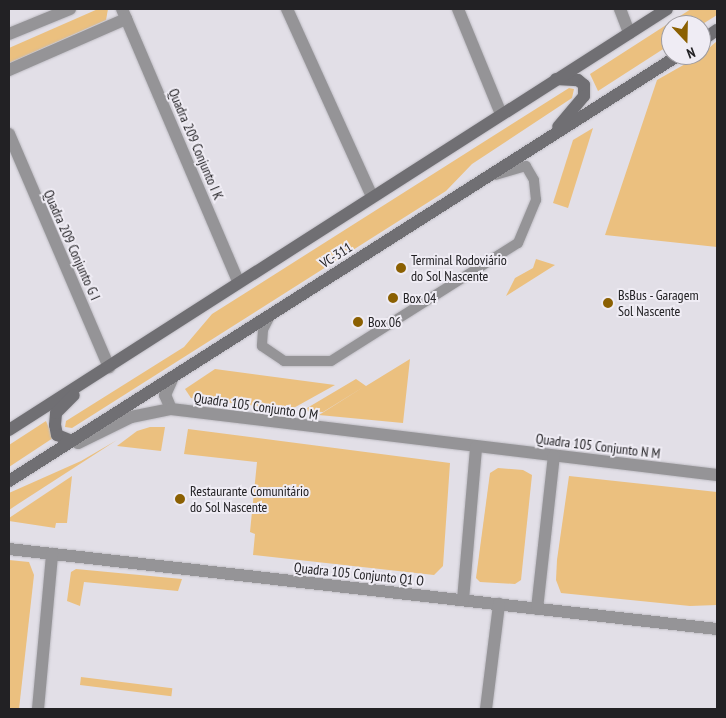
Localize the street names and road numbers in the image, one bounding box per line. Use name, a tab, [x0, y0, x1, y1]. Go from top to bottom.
street label: Quadra 209 Conjunto I K	[165, 86, 227, 202]
street label: Quadra 209 Conjunto G I	[40, 187, 104, 303]
street label: VC-311	[317, 239, 355, 271]
street label: Quadra 105 Conjunto O M	[193, 389, 319, 423]
street label: Quadra 105 Conjunto N M	[535, 430, 661, 462]
street label: Quadra 105 Conjunto Q1 O	[293, 559, 425, 589]

